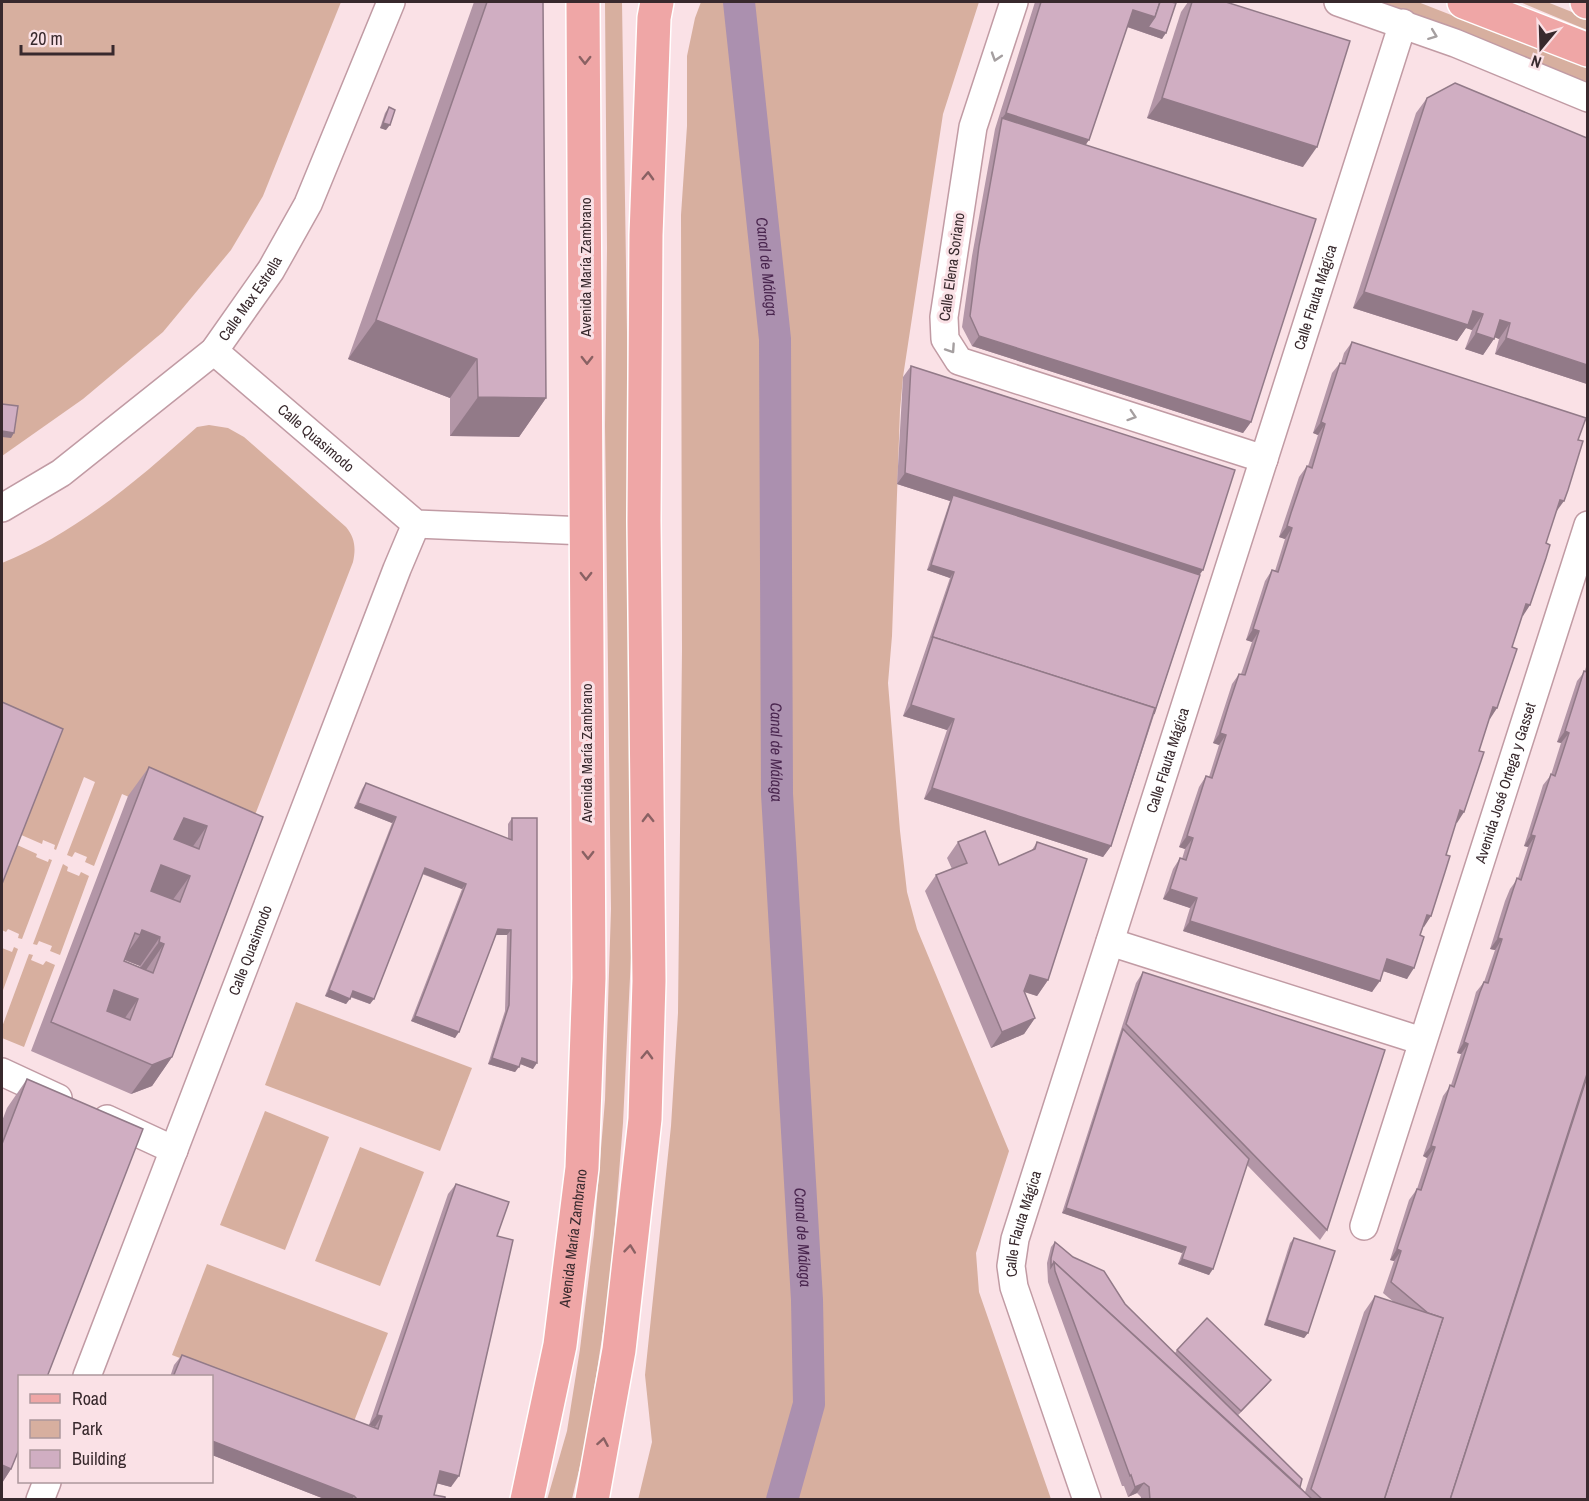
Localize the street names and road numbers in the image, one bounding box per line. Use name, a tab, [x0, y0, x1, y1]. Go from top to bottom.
street label: Avenida María Zambrano	[575, 197, 596, 338]
street label: Calle Elena Soriano	[933, 211, 970, 323]
street label: Calle Flauta Mágica	[1288, 242, 1342, 353]
street label: Calle Max Estrella	[213, 252, 287, 345]
street label: Calle Quasimodo	[273, 399, 359, 477]
street label: Avenida María Zambrano	[576, 683, 597, 824]
street label: Avenida José Ortega y Gasset	[1469, 699, 1541, 867]
street label: Calle Flauta Mágica	[1141, 705, 1194, 816]
street label: Calle Quasimodo	[223, 902, 277, 998]
street label: Avenida María Zambrano	[554, 1168, 592, 1310]
street label: Calle Flauta Mágica	[1000, 1168, 1046, 1279]

